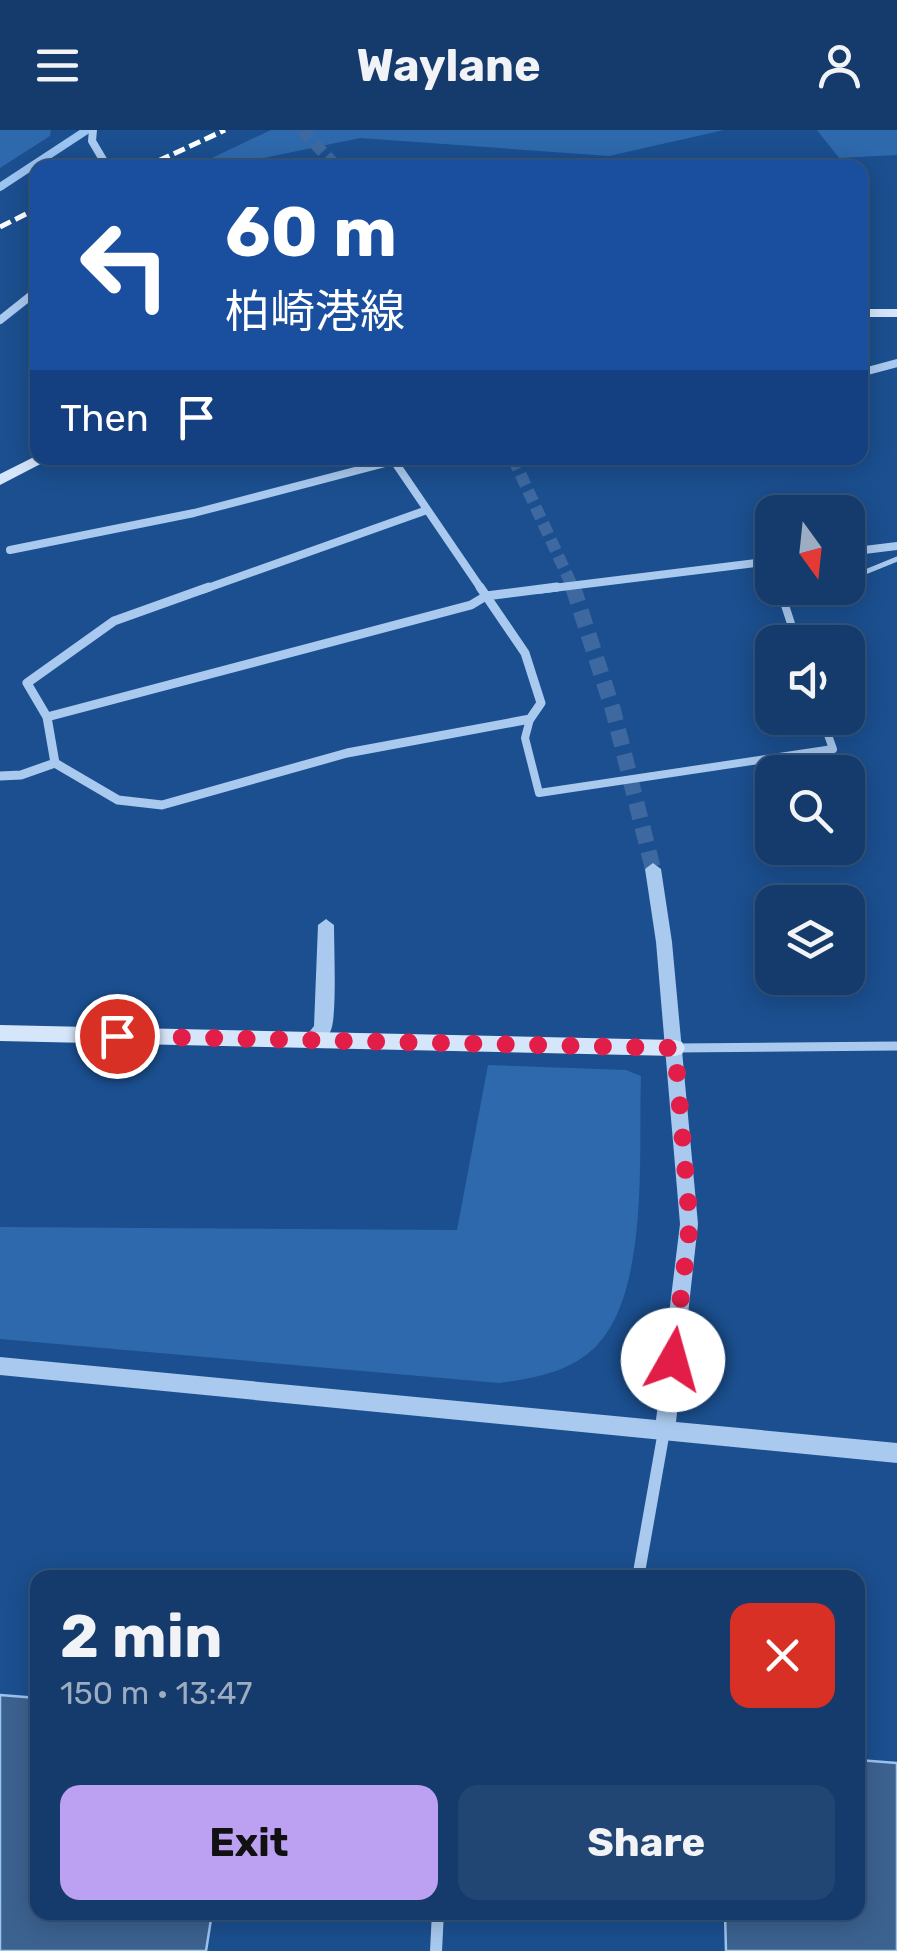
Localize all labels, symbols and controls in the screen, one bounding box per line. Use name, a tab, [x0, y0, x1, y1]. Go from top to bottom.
icon: menu	[30, 38, 85, 93]
icon: person	[812, 38, 867, 93]
text: Waylane	[356, 39, 541, 92]
text: 60 m	[225, 191, 397, 274]
icon: left	[60, 200, 190, 330]
text: 柏崎港線	[225, 285, 405, 338]
icon: arrive	[169, 390, 224, 445]
text: Then	[60, 395, 149, 441]
north arrow	[755, 495, 865, 605]
map controls	[755, 495, 865, 995]
button: sound	[755, 625, 865, 735]
button: search	[755, 755, 865, 865]
button: layers	[755, 885, 865, 995]
pin	[75, 994, 160, 1079]
icon: arrive	[90, 1009, 145, 1064]
position arrow	[621, 1308, 725, 1412]
text: 2 min	[60, 1601, 222, 1672]
button: close	[730, 1603, 835, 1708]
text: 150 m · 13:47	[60, 1674, 252, 1712]
button: Exit	[60, 1785, 438, 1900]
button: Share	[458, 1785, 835, 1900]

